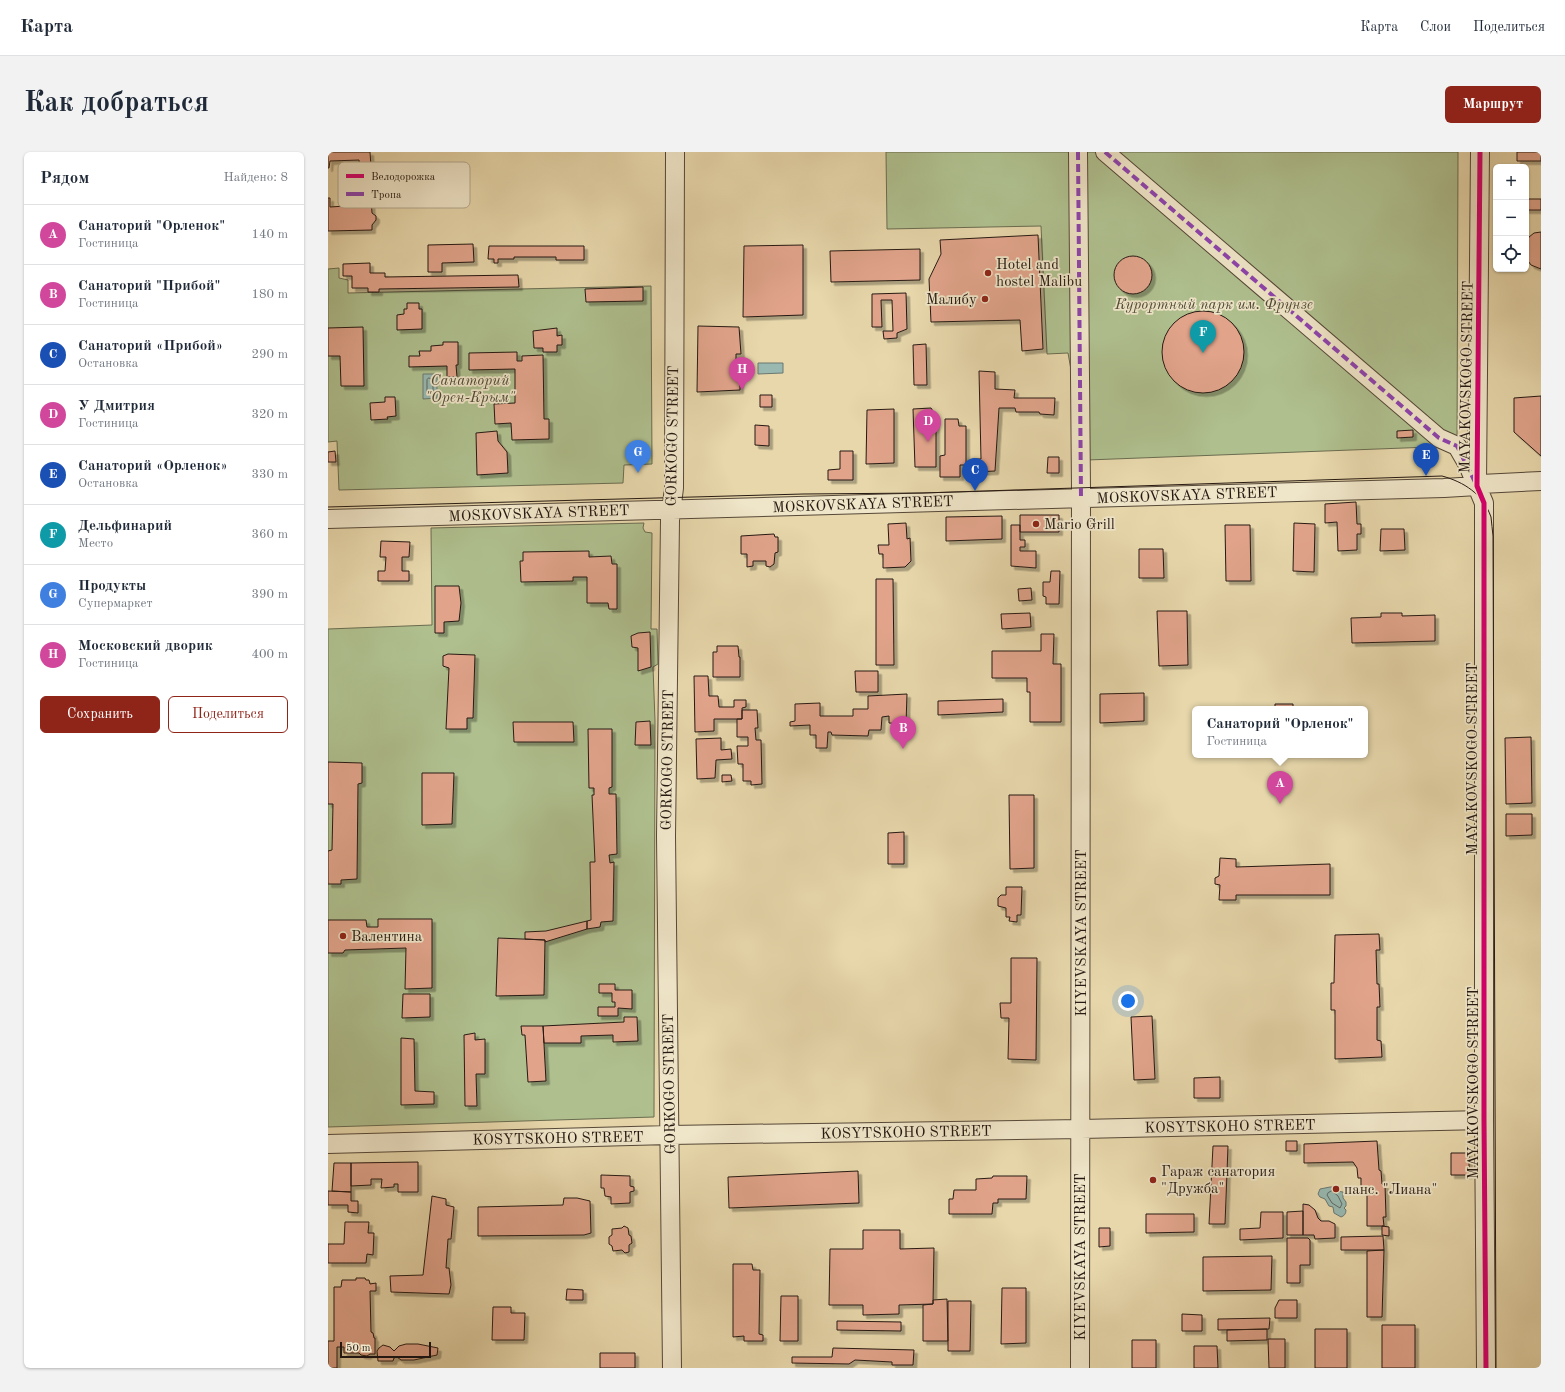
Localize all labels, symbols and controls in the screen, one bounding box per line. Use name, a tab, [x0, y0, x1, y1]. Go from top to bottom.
text: Карта	[20, 18, 73, 37]
text: Карта	[1360, 20, 1398, 34]
text: Слои	[1420, 20, 1451, 34]
text: Поделиться	[1473, 20, 1545, 34]
button: Маршрут	[1445, 86, 1541, 123]
text: Как добраться	[24, 90, 209, 118]
legend	[338, 162, 470, 208]
map controls	[1493, 164, 1529, 272]
button: +	[1493, 164, 1529, 200]
text: Рядом	[40, 170, 89, 187]
text: Найдено: 8	[224, 171, 288, 184]
text: Велодорожка	[371, 172, 436, 183]
text: Тропа	[371, 190, 402, 201]
button: −	[1493, 200, 1529, 236]
text: Санаторий "Орленок"	[78, 219, 225, 234]
text: A	[48, 228, 58, 241]
text: 140 m	[251, 228, 288, 241]
button: locate	[1493, 236, 1529, 272]
text: Гостиница	[78, 237, 138, 250]
place label: Hotel and hostel Malibu	[996, 258, 1082, 290]
marker: Hotel and hostel Malibu	[983, 268, 993, 278]
text: Санаторий "Прибой"	[78, 279, 220, 294]
street label: MAYAKOVSKOGO STREET	[1458, 281, 1477, 474]
text: B	[48, 288, 58, 301]
text: 180 m	[251, 288, 288, 301]
place label: Малибу	[926, 293, 977, 308]
marker: Малибу	[980, 294, 990, 304]
text: Гостиница	[78, 297, 138, 310]
park label: Курортный парк им. Фрунзе	[1114, 298, 1313, 313]
pin: F	[1190, 320, 1216, 353]
text: Санаторий «Прибой»	[78, 339, 223, 354]
text: C	[49, 348, 57, 361]
text: 290 m	[251, 348, 288, 361]
text: Остановка	[78, 357, 138, 370]
pin: H	[729, 357, 755, 390]
street label: GORKOGO STREET	[665, 365, 682, 507]
park label: Санаторий "Орен-Крым"	[425, 374, 516, 406]
text: У Дмитрия	[78, 399, 155, 414]
text: D	[48, 408, 58, 421]
text: 320 m	[251, 408, 288, 421]
pin: D	[915, 409, 941, 442]
text: Гостиница	[78, 417, 138, 430]
pin: G	[625, 440, 651, 473]
pin: E	[1413, 443, 1439, 476]
pin: C	[962, 458, 988, 491]
text: Санаторий «Орленок»	[78, 459, 228, 474]
text: E	[49, 468, 57, 481]
text: 330 m	[251, 468, 288, 481]
text: Остановка	[78, 477, 138, 490]
street label: MOSKOVSKAYA STREET	[1096, 486, 1278, 507]
street label: MOSKOVSKAYA STREET	[772, 495, 954, 516]
street label: MOSKOVSKAYA STREET	[448, 504, 630, 525]
place label: Mario Grill	[1044, 518, 1115, 533]
text: Дельфинарий	[78, 519, 172, 534]
marker: Mario Grill	[1031, 519, 1041, 529]
text: F	[49, 528, 57, 541]
text: 360 m	[251, 528, 288, 541]
text: Место	[78, 537, 113, 550]
text: Продукты	[78, 579, 146, 594]
text: G	[48, 588, 58, 601]
text: 390 m	[251, 588, 288, 601]
text: Супермаркет	[78, 597, 153, 610]
text: Московский дворик	[78, 639, 213, 654]
text: H	[48, 648, 58, 661]
text: 400 m	[251, 648, 288, 661]
text: Гостиница	[78, 657, 138, 670]
street label: MAYAKOVSKOGO STREET	[1466, 663, 1481, 855]
street label: GORKOGO STREET	[660, 689, 677, 831]
button: Сохранить	[40, 696, 160, 733]
button: Поделиться	[168, 696, 288, 733]
popup	[1192, 706, 1368, 758]
pin: B	[890, 716, 916, 749]
text: Санаторий "Орленок"	[1206, 717, 1354, 732]
text: Гостиница	[1206, 735, 1267, 748]
pin: A	[1267, 771, 1293, 804]
street label: KIYEVSKAYA STREET	[1075, 849, 1090, 1017]
place label: Валентина	[351, 930, 423, 945]
marker: Валентина	[338, 931, 348, 941]
street label: MAYAKOVSKOGO STREET	[1467, 987, 1482, 1179]
your location	[1118, 991, 1138, 1011]
street label: GORKOGO STREET	[662, 1013, 679, 1155]
street label: KOSYTSKOHO STREET	[1144, 1119, 1316, 1136]
street label: KOSYTSKOHO STREET	[820, 1125, 992, 1142]
street label: KOSYTSKOHO STREET	[472, 1131, 644, 1148]
place label: Гараж санатория "Дружба"	[1161, 1165, 1275, 1197]
street label: KIYEVSKAYA STREET	[1074, 1173, 1089, 1341]
marker: Гараж санатория "Дружба"	[1148, 1175, 1158, 1185]
place label: панс. "Лиана"	[1344, 1183, 1437, 1198]
marker: панс. "Лиана"	[1331, 1184, 1341, 1194]
scale bar	[340, 1340, 431, 1359]
text: 50 m	[346, 1343, 371, 1354]

